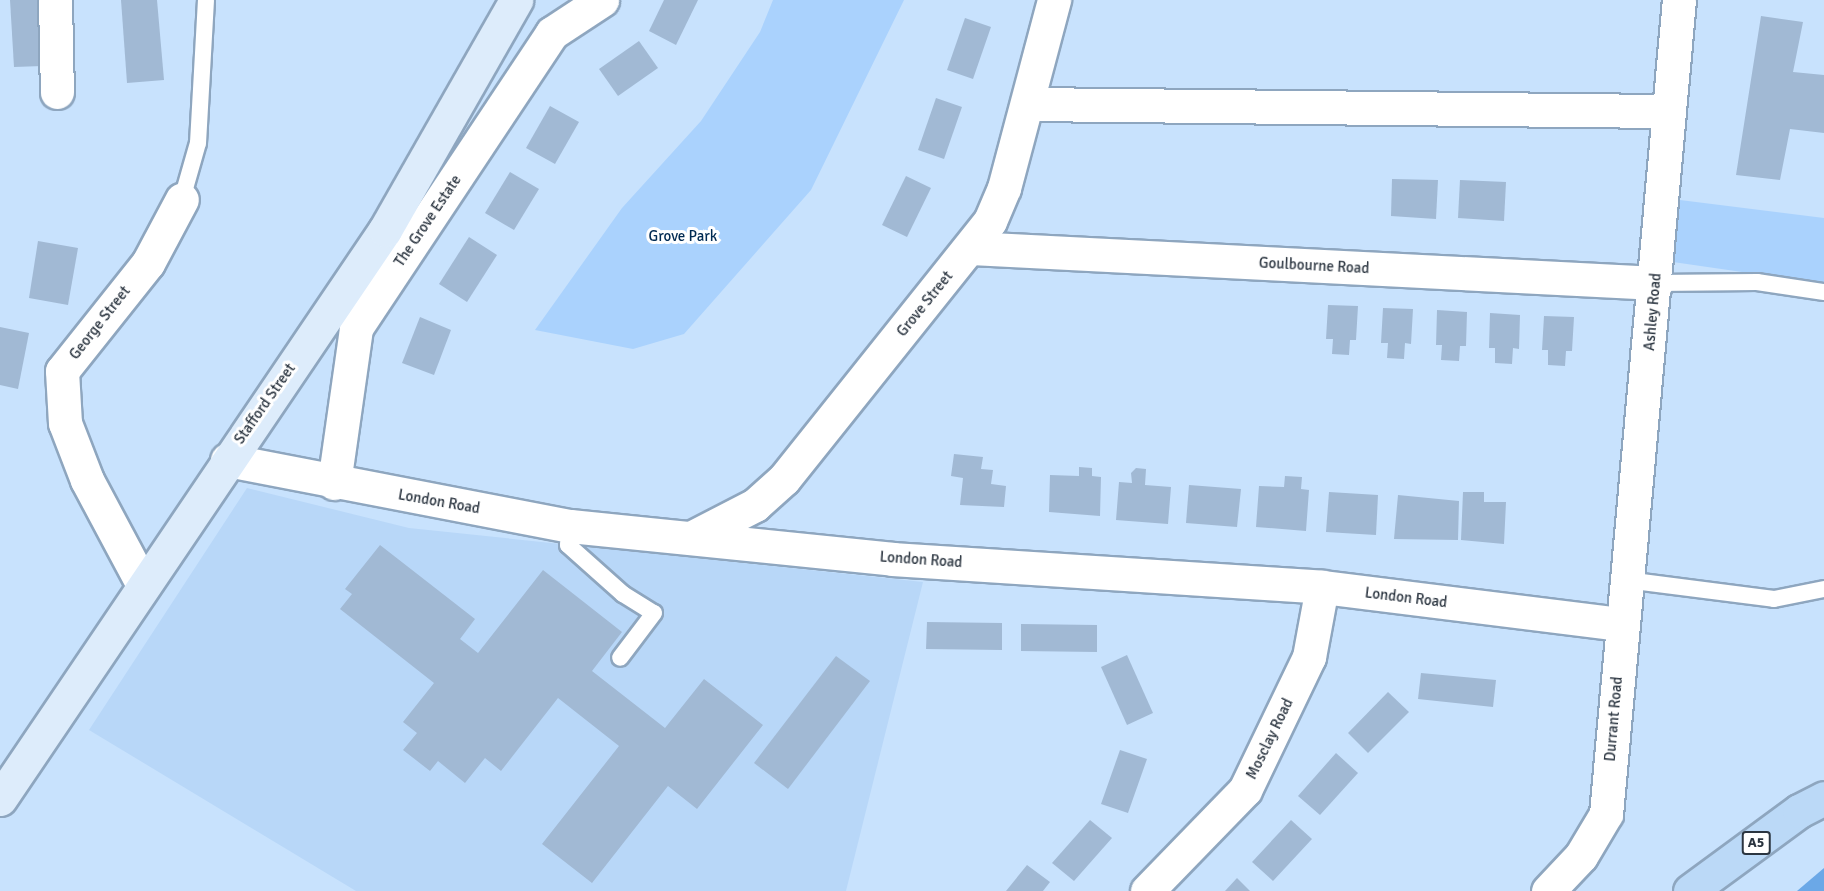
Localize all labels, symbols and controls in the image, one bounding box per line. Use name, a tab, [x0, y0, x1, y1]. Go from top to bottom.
street label: The Grove Estate	[391, 172, 465, 270]
park label: Grove Park	[649, 228, 717, 246]
street label: Goulbourne Road	[1258, 254, 1370, 278]
street label: Grove Street	[893, 268, 957, 340]
street label: Ashley Road	[1641, 272, 1665, 352]
street label: George Street	[66, 283, 134, 363]
street label: Stafford Street	[231, 360, 299, 448]
street label: London Road	[397, 486, 481, 518]
street label: London Road	[879, 548, 963, 572]
street label: London Road	[1364, 584, 1448, 612]
street label: Durrant Road	[1601, 676, 1627, 762]
street label: Mosclay Road	[1243, 696, 1297, 782]
road number: A5	[1741, 832, 1771, 854]

